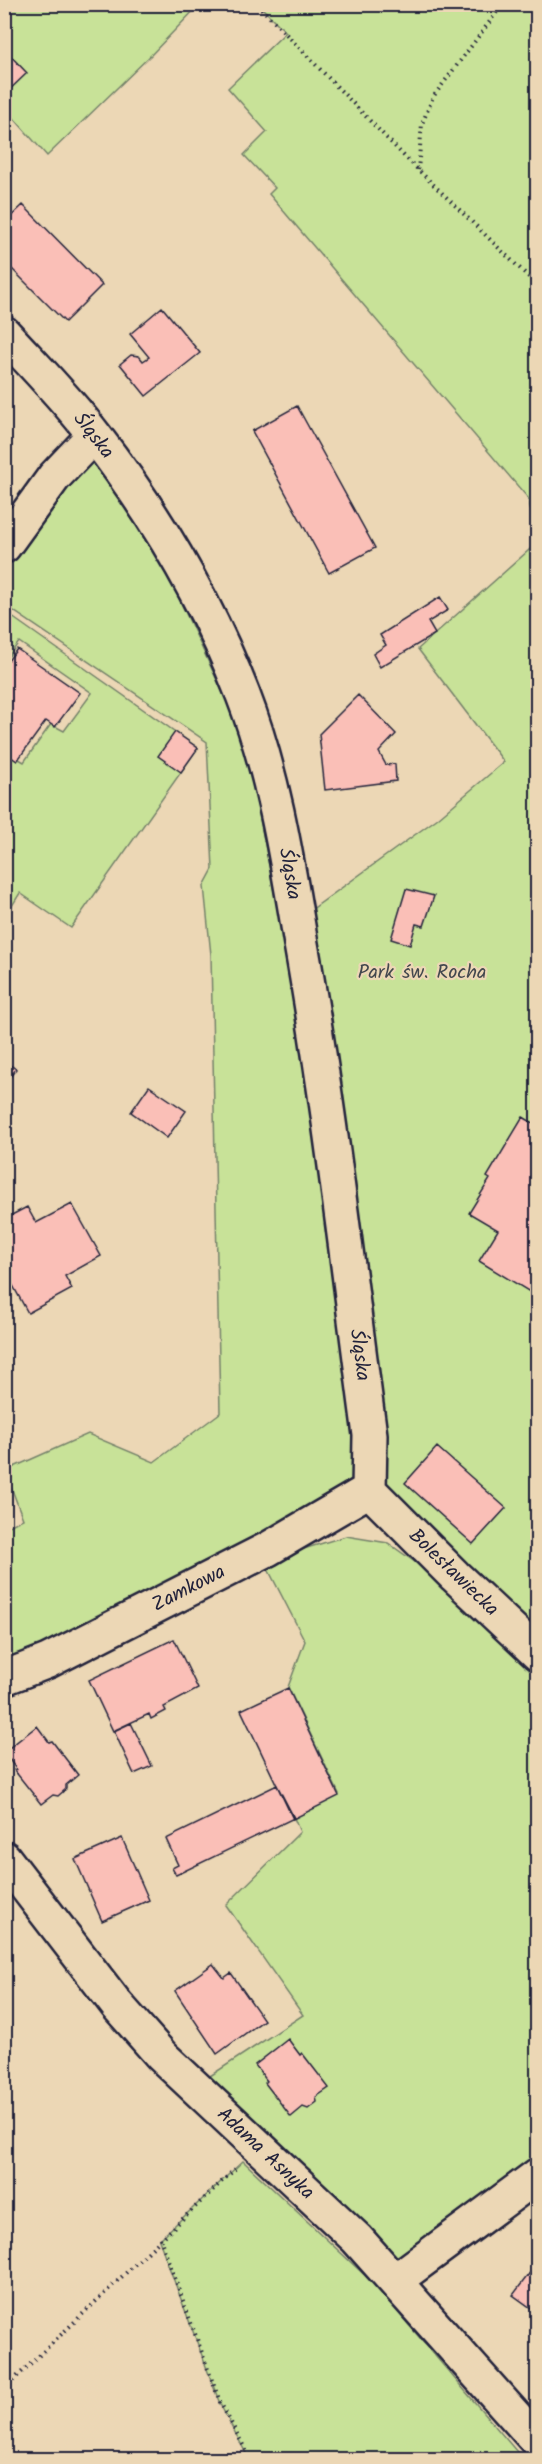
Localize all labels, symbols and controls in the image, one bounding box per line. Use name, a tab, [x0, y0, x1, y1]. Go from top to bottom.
street label: Śląska	[64, 406, 122, 466]
street label: Śląska	[269, 846, 309, 902]
park label: Park św. Rocha	[358, 957, 486, 989]
street label: Śląska	[340, 1327, 378, 1383]
street label: Bolesławiecka	[400, 1521, 506, 1625]
street label: Zamkowa	[147, 1557, 231, 1621]
street label: Adama Asnyka	[209, 2100, 321, 2208]

